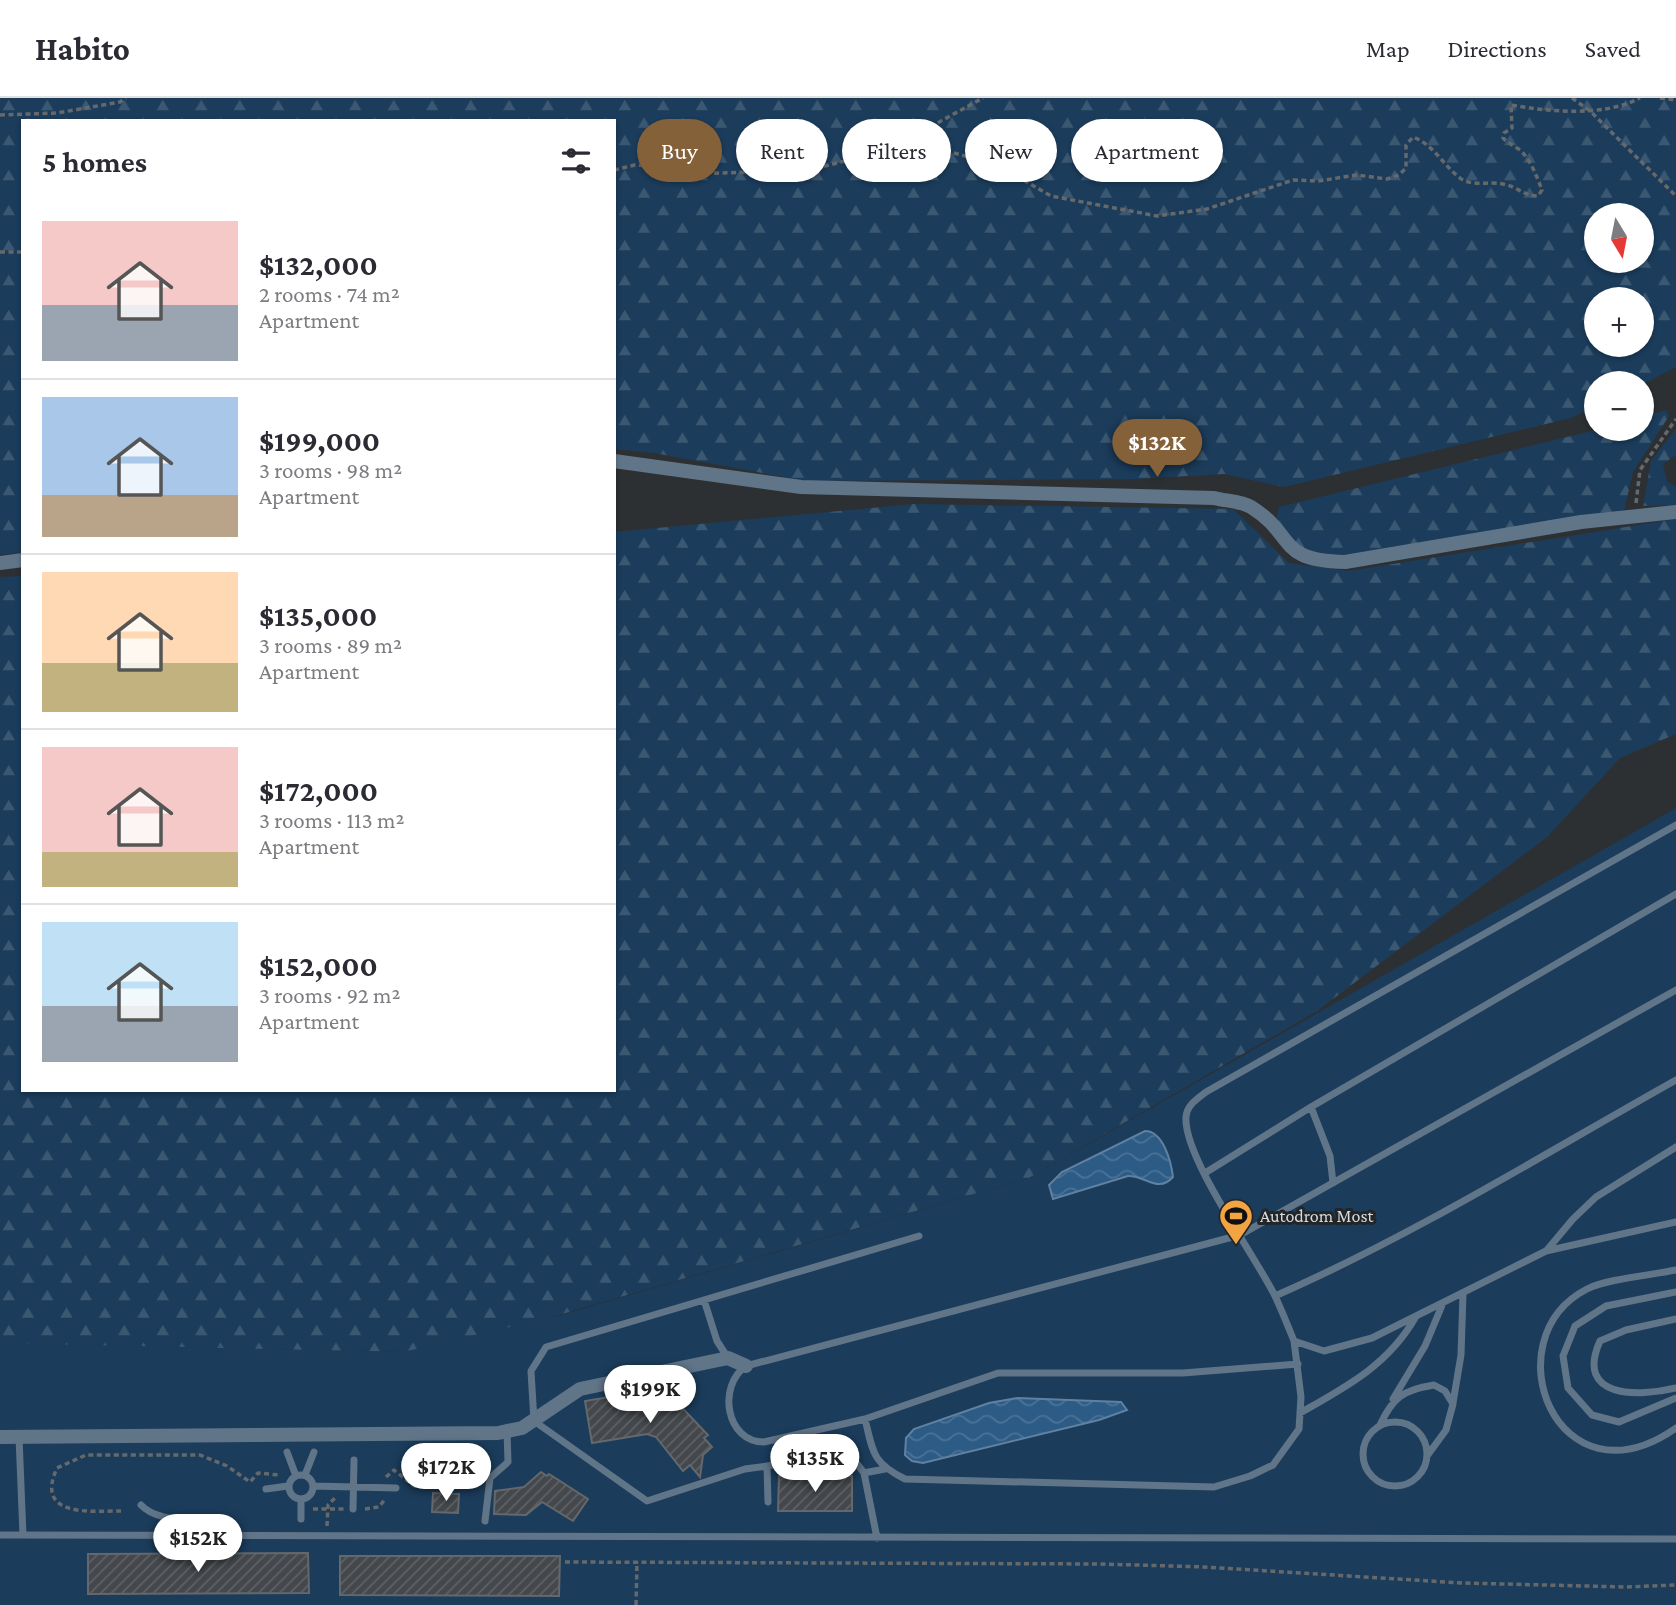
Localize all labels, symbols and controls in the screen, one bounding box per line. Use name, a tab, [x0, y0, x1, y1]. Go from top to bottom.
text: Habito	[35, 30, 130, 67]
text: Map	[1366, 35, 1410, 62]
text: Directions	[1448, 35, 1547, 62]
text: Saved	[1585, 35, 1641, 62]
chip: Buy	[637, 119, 722, 182]
chip: Rent	[736, 119, 828, 182]
chip: Filters	[842, 119, 951, 182]
chip: New	[965, 119, 1057, 182]
chip: Apartment	[1071, 119, 1223, 182]
icon: filters	[557, 142, 595, 180]
text: 5 homes	[42, 145, 147, 178]
north arrow	[1584, 203, 1654, 273]
map controls	[1584, 203, 1654, 441]
text: $132,000	[259, 248, 378, 281]
icon: home	[98, 249, 182, 333]
text: 2 rooms · 74 m²	[259, 281, 400, 307]
button: +	[1584, 287, 1654, 357]
text: Apartment	[259, 307, 359, 333]
button: −	[1584, 371, 1654, 441]
pin: $132K	[1108, 420, 1206, 479]
text: $199,000	[259, 424, 380, 457]
icon: home	[98, 425, 182, 509]
text: $132K	[1128, 429, 1186, 455]
text: 3 rooms · 98 m²	[259, 457, 402, 483]
text: Apartment	[259, 483, 359, 509]
text: $135,000	[259, 599, 377, 632]
icon: home	[98, 600, 182, 684]
text: 3 rooms · 89 m²	[259, 632, 402, 658]
text: Apartment	[259, 658, 359, 684]
text: $172,000	[259, 774, 378, 807]
icon: home	[98, 775, 182, 859]
text: 3 rooms · 113 m²	[259, 807, 404, 833]
text: Apartment	[259, 833, 359, 859]
text: $152,000	[259, 949, 378, 982]
icon: home	[98, 950, 182, 1034]
text: 3 rooms · 92 m²	[259, 982, 400, 1008]
text: Apartment	[259, 1008, 359, 1034]
sports icon: Autodrom Most	[1217, 1197, 1255, 1246]
place label: Autodrom Most	[1260, 1206, 1375, 1226]
pin: $199K	[601, 1366, 699, 1425]
text: $199K	[620, 1375, 680, 1401]
pin: $135K	[766, 1434, 864, 1494]
pin: $172K	[397, 1444, 495, 1503]
text: $135K	[786, 1444, 844, 1470]
text: $172K	[417, 1453, 475, 1479]
pin: $152K	[149, 1514, 247, 1574]
text: $152K	[169, 1524, 227, 1550]

